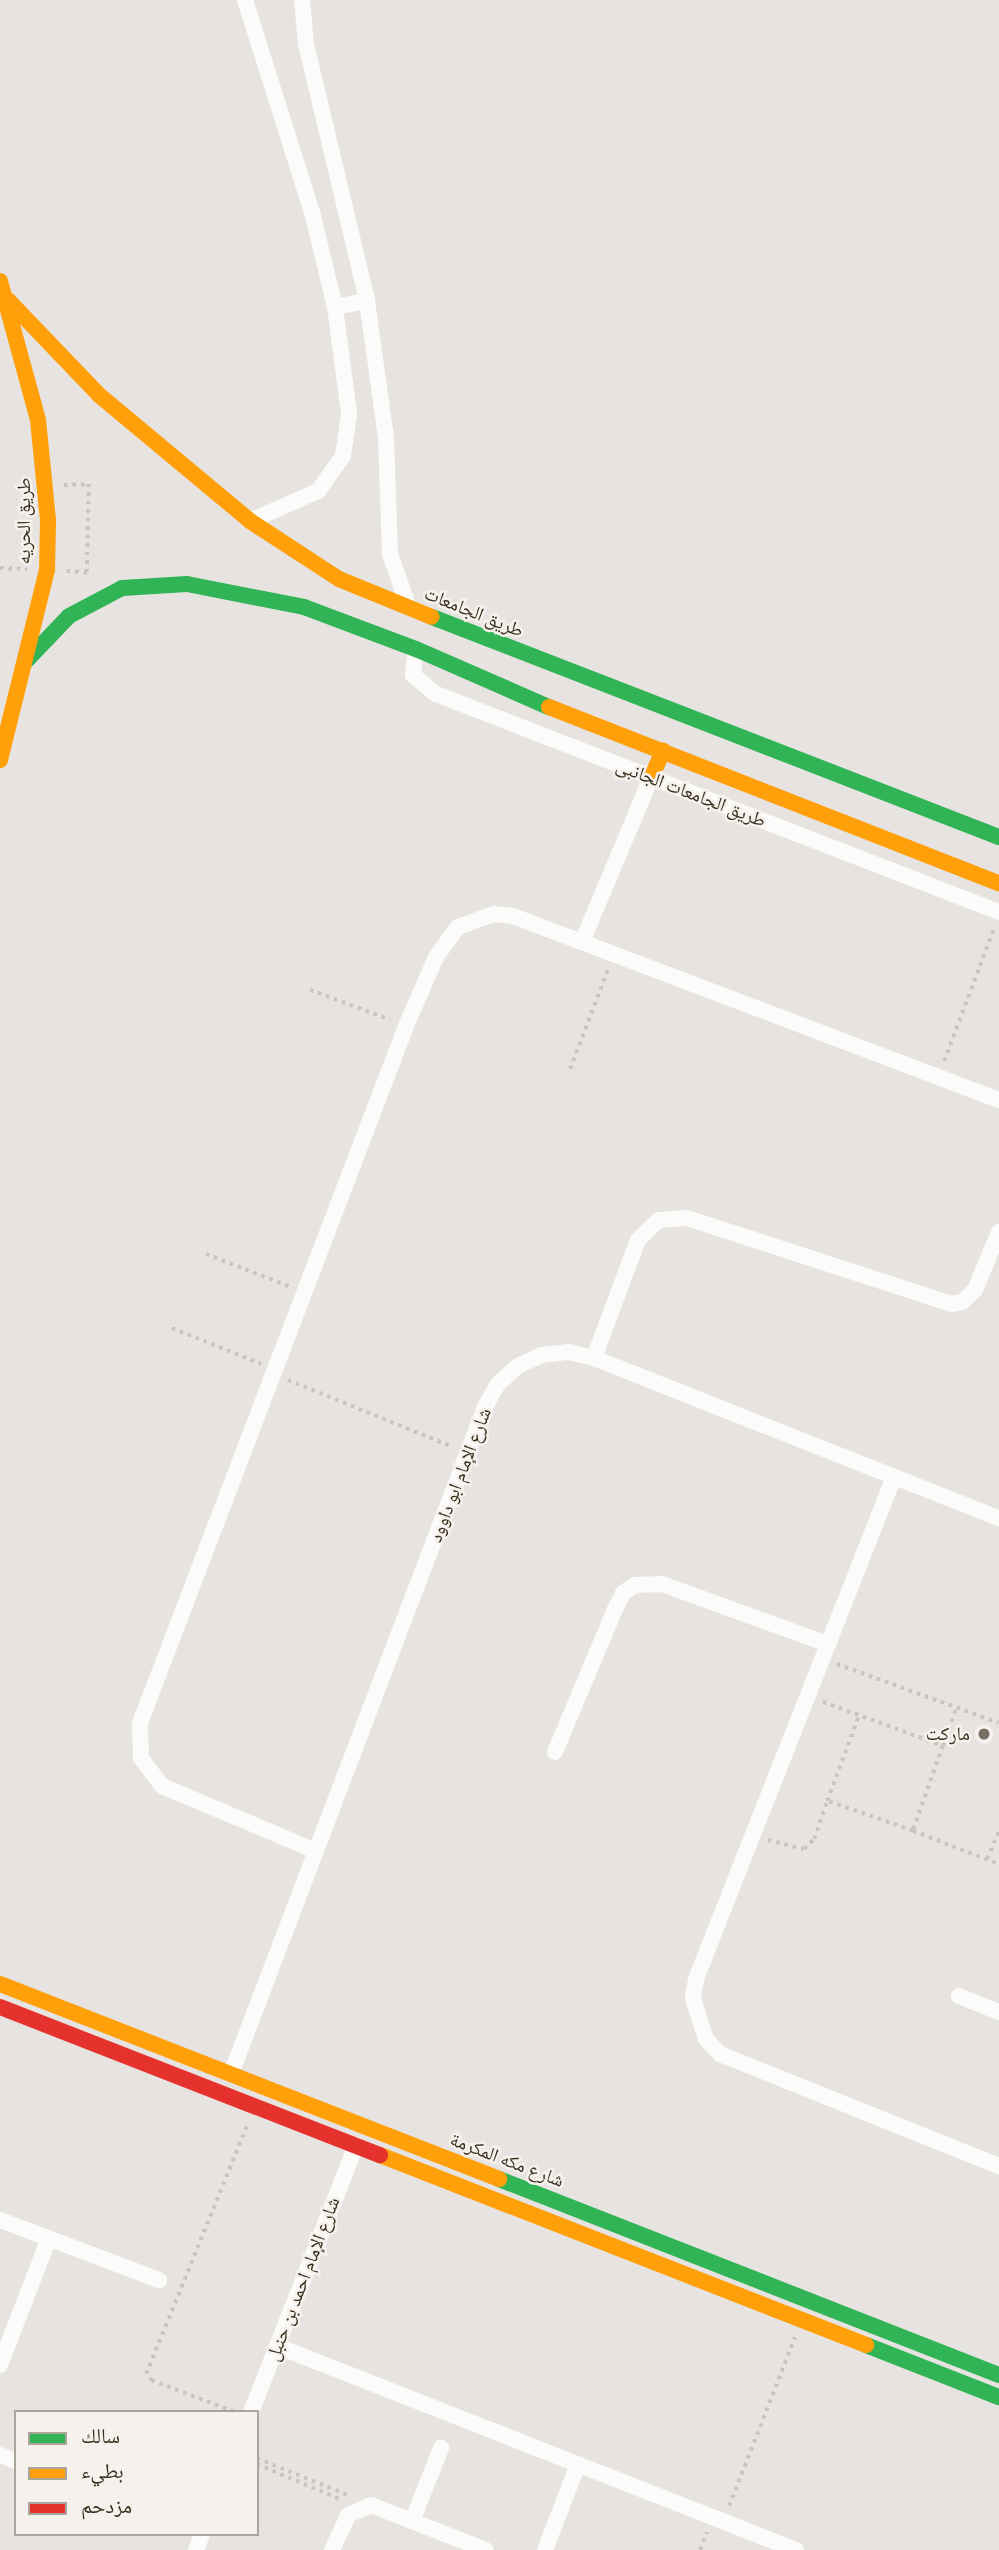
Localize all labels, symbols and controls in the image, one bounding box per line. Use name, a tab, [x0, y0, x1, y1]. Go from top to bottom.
street label: طريق الحريه	[13, 478, 35, 564]
street label: طريق الجامعات	[421, 582, 527, 642]
street label: طريق الجامعات الجانبى	[613, 754, 769, 832]
street label: شارع الإمام ابو داوود	[424, 1405, 496, 1545]
place label: ماركت	[926, 1723, 970, 1745]
marker: ماركت	[976, 1726, 992, 1742]
street label: شارع مكه المكرمة	[447, 2128, 567, 2192]
street label: شارع الإمام احمد بن حنبل	[261, 2194, 345, 2364]
legend	[14, 2410, 259, 2536]
text: سالك	[81, 2422, 120, 2449]
text: بطيء	[81, 2457, 124, 2484]
text: مزدحم	[81, 2492, 132, 2519]

